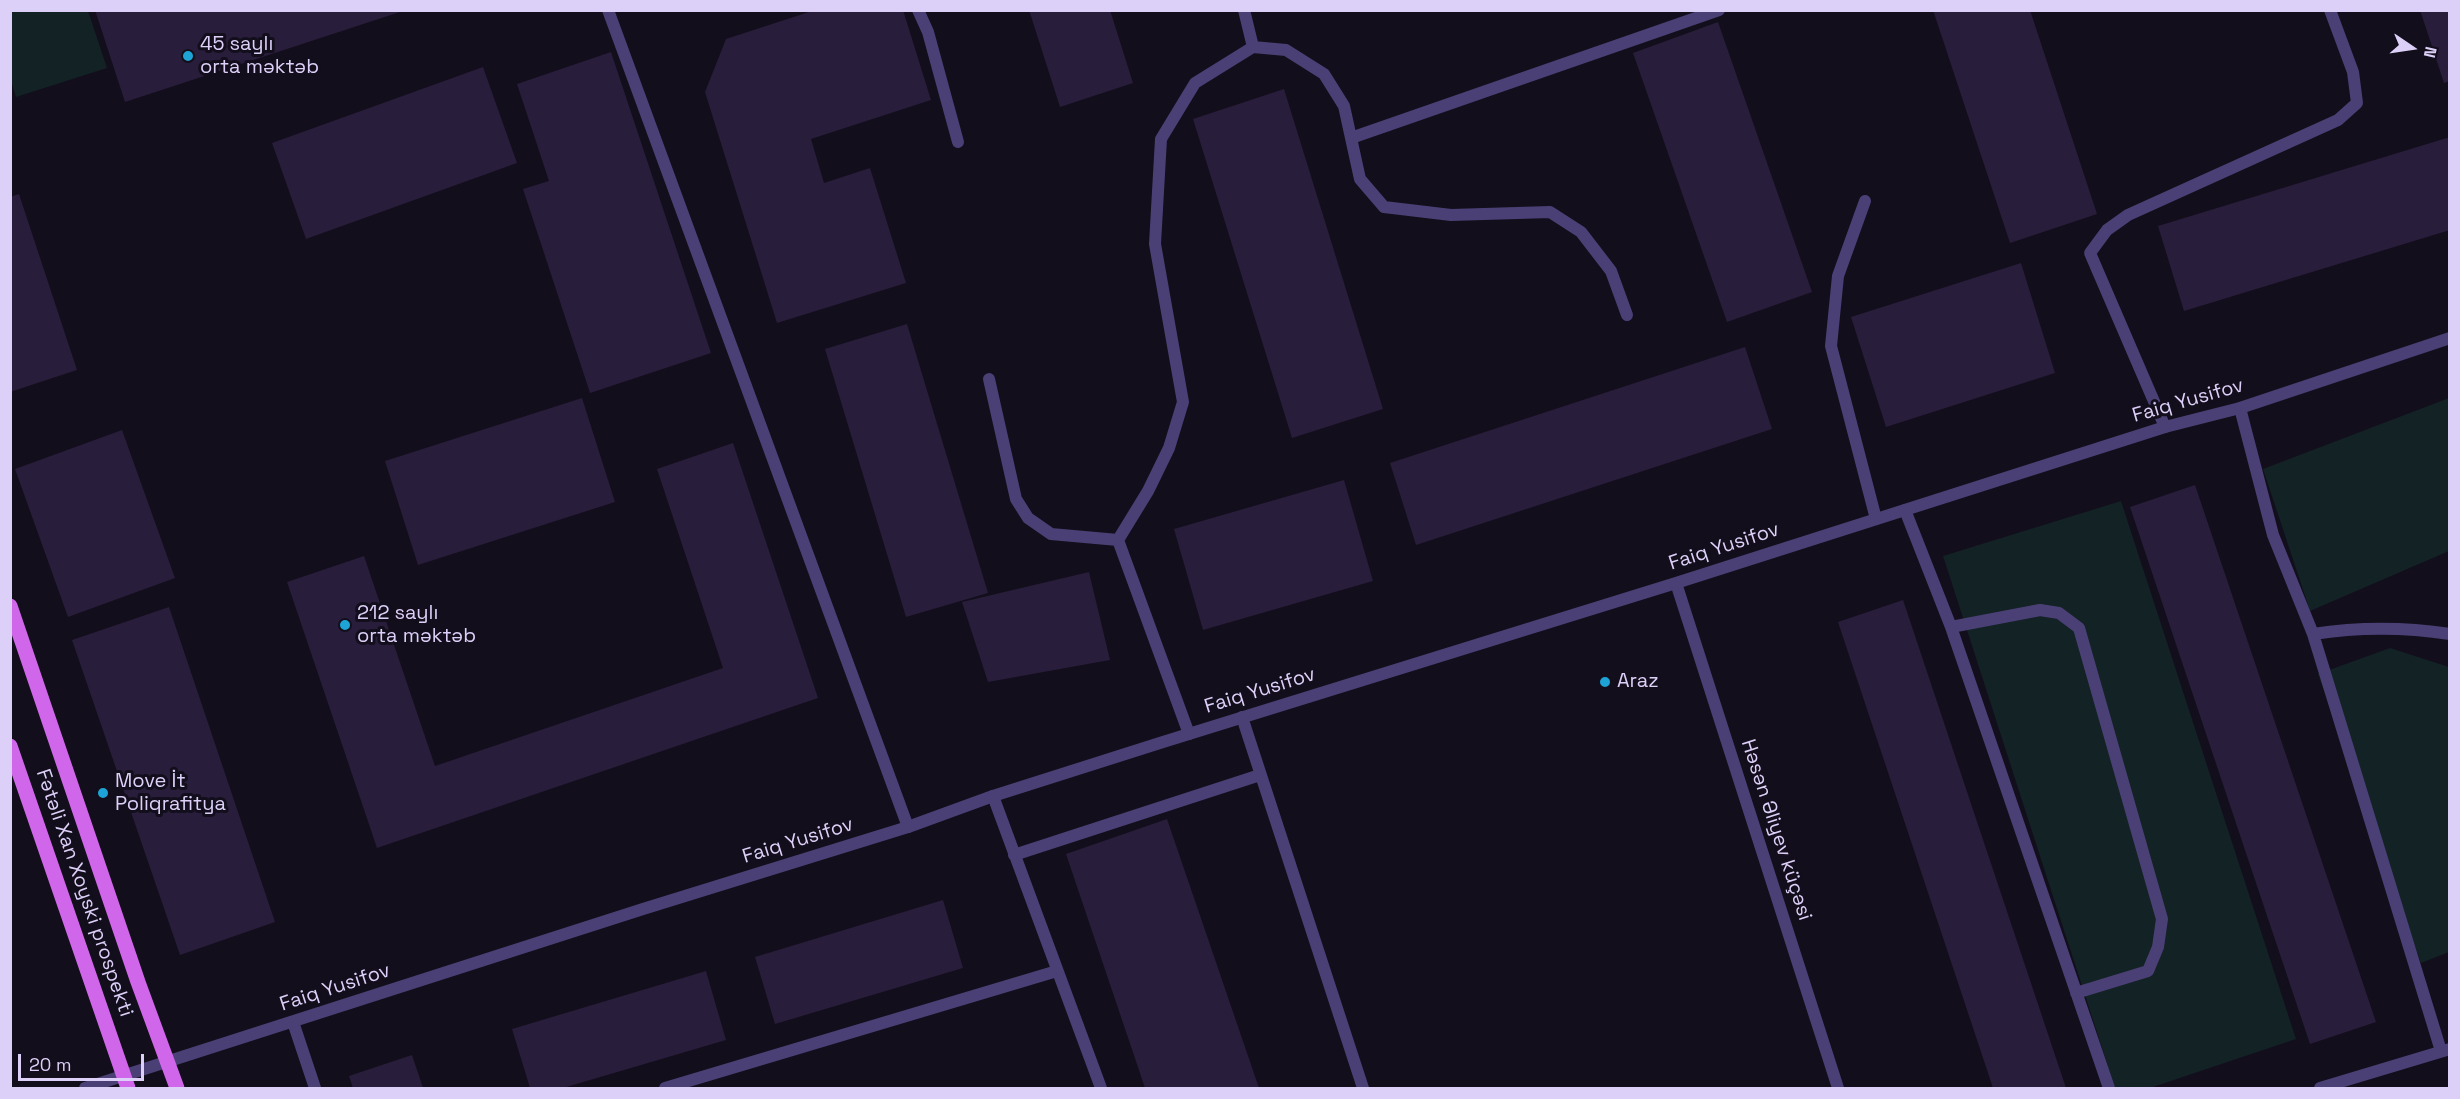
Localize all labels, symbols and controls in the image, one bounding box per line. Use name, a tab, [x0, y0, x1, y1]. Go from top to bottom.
north arrow	[2382, 18, 2442, 78]
place label: 45 saylı orta məktəb	[200, 33, 319, 80]
text: N	[2419, 45, 2441, 60]
marker: 45 saylı orta məktəb	[181, 49, 195, 63]
street label: Faiq Yusifov	[2130, 374, 2246, 428]
street label: Faiq Yusifov	[1666, 518, 1782, 576]
place label: 212 saylı orta məktəb	[357, 602, 476, 649]
marker: 212 saylı orta məktəb	[338, 618, 352, 632]
street label: Faiq Yusifov	[1202, 663, 1318, 719]
place label: Araz	[1617, 670, 1659, 694]
marker: Araz	[1598, 675, 1612, 689]
street label: Həsən Əliyev küçəsi	[1735, 736, 1817, 924]
street label: Fətəli Xan Xoyski prospekti	[30, 766, 138, 1020]
place label: Move İt Poliqrafitya	[115, 770, 226, 817]
marker: Move İt Poliqrafitya	[96, 786, 110, 800]
street label: Faiq Yusifov	[740, 813, 856, 869]
street label: Faiq Yusifov	[277, 959, 393, 1017]
scale bar	[21, 1042, 147, 1080]
text: 20 m	[29, 1053, 72, 1076]

